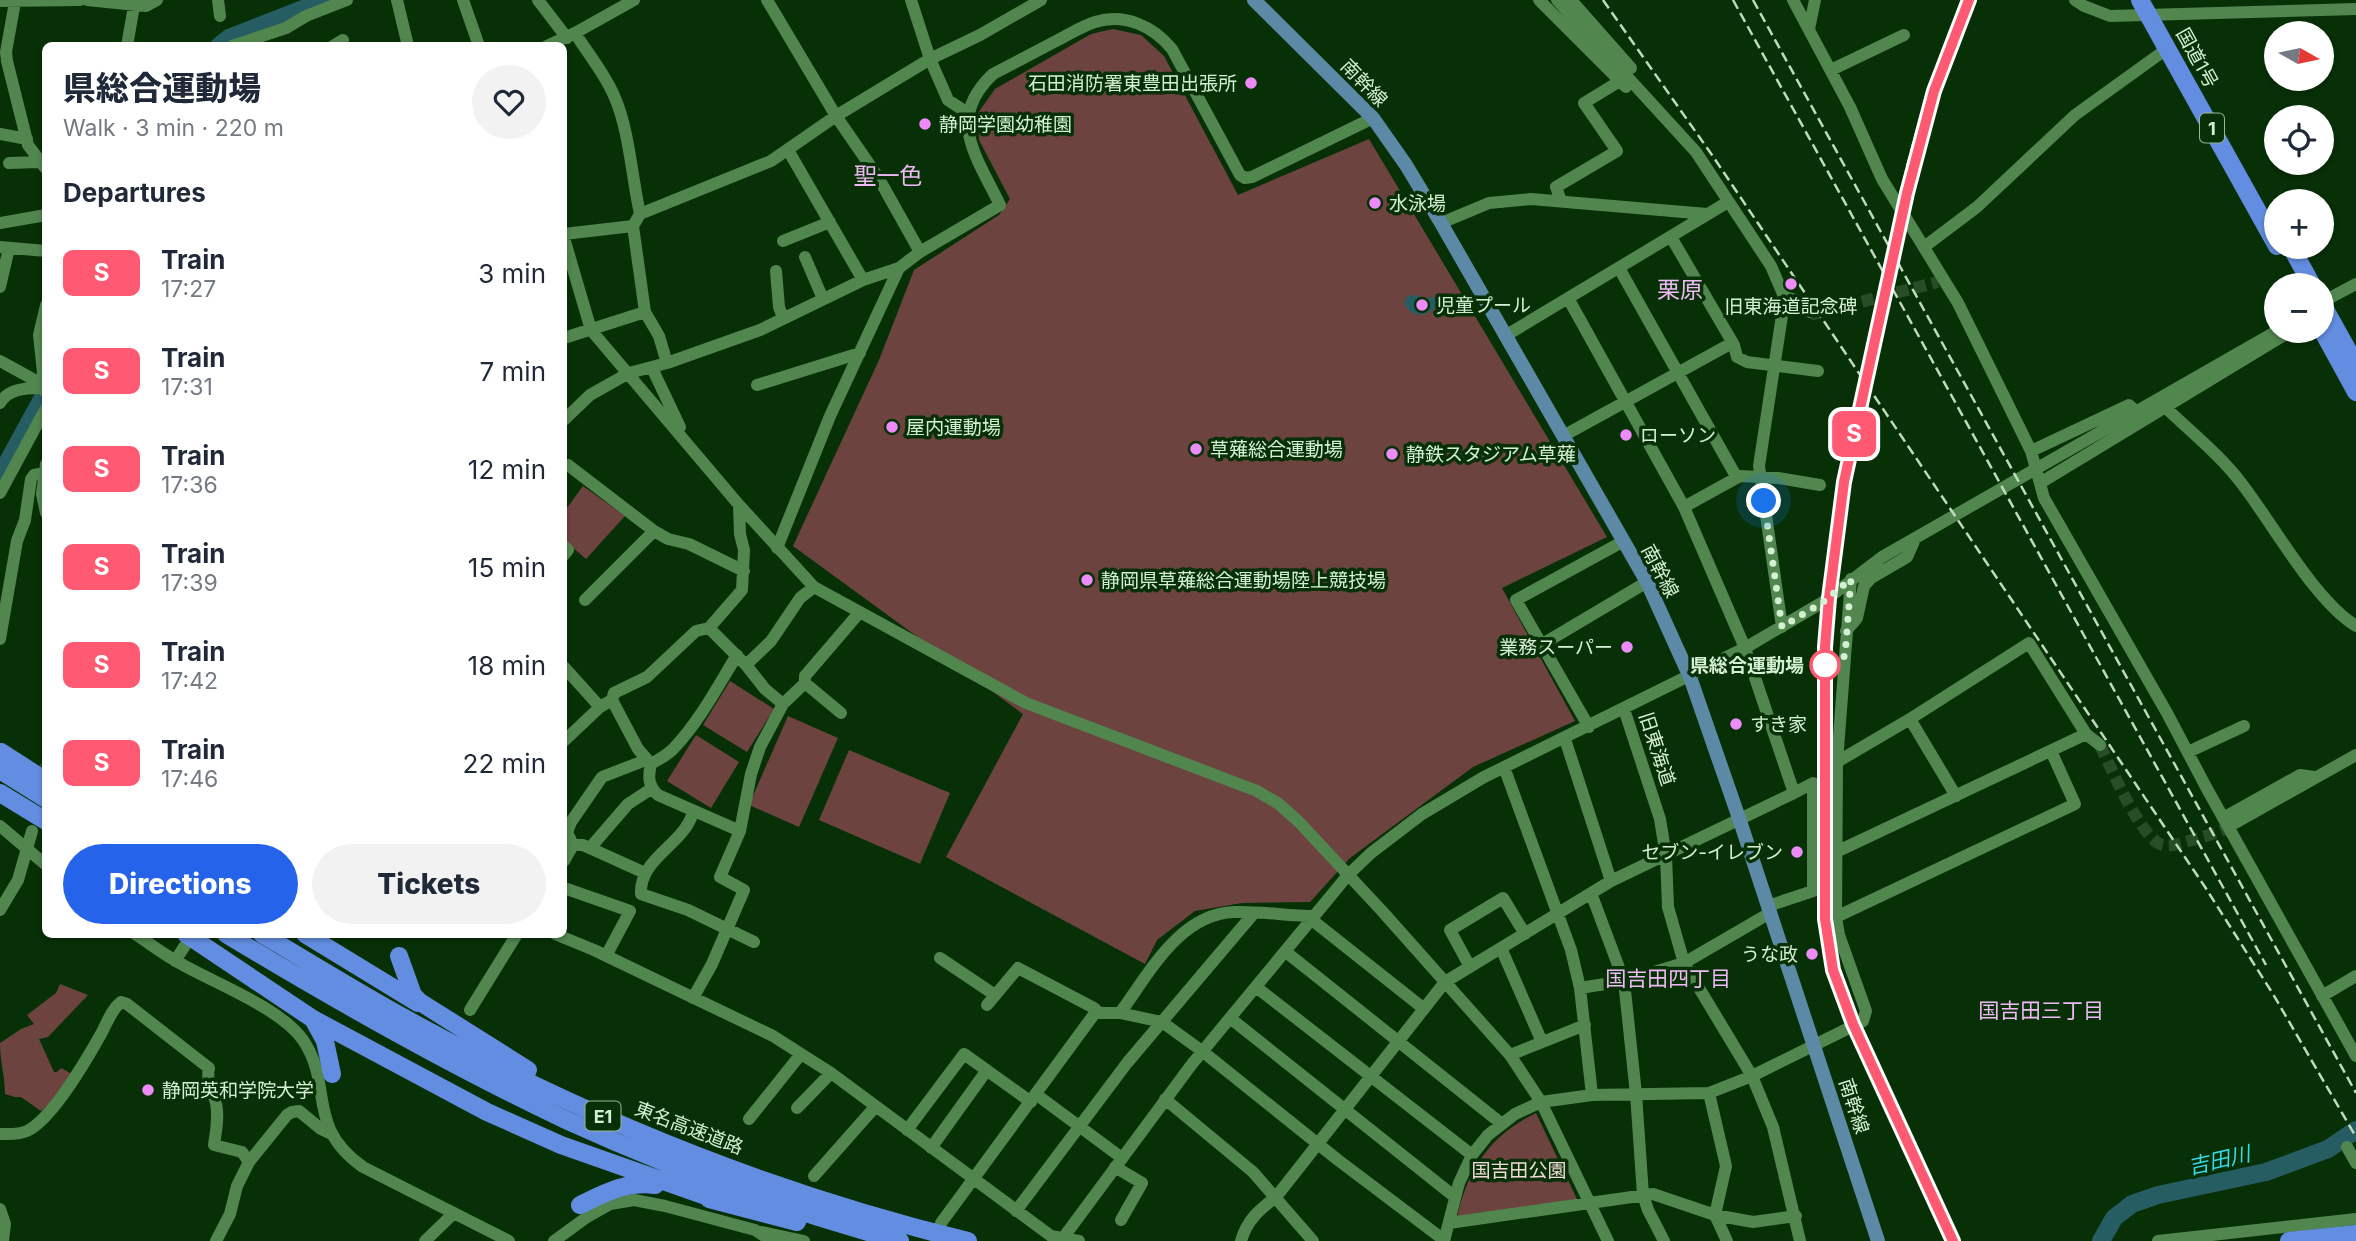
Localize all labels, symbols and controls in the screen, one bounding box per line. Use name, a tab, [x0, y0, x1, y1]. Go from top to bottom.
north arrow	[2264, 21, 2334, 91]
map controls	[2264, 21, 2334, 343]
street label: 国道1号	[2171, 24, 2223, 92]
street label: 南幹線	[1336, 55, 1392, 111]
button: heart	[472, 65, 546, 139]
text: 県総合運動場	[63, 68, 261, 108]
place label: 石田消防署東豊田出張所	[1028, 72, 1237, 95]
marker: 石田消防署東豊田出張所	[1243, 75, 1259, 91]
button: locate	[2264, 105, 2334, 175]
place label: 静岡学園幼稚園	[939, 113, 1072, 136]
road number: 1	[2200, 113, 2224, 142]
text: Walk · 3 min · 220 m	[63, 114, 284, 142]
marker: 静岡学園幼稚園	[917, 116, 933, 132]
district label: 聖一色	[854, 162, 923, 190]
text: Departures	[63, 177, 206, 208]
button: +	[2264, 189, 2334, 259]
place label: 水泳場	[1389, 192, 1446, 215]
marker: 水泳場	[1367, 195, 1383, 211]
text: Train	[161, 244, 225, 275]
text: S	[94, 258, 109, 287]
text: 3 min	[478, 258, 546, 289]
button: −	[2264, 273, 2334, 343]
text: 17:27	[161, 275, 216, 303]
district label: 栗原	[1657, 276, 1703, 304]
marker: 旧東海道記念碑	[1783, 276, 1799, 292]
place label: 児童プール	[1436, 294, 1531, 317]
place label: 旧東海道記念碑	[1724, 295, 1858, 318]
marker: 児童プール	[1414, 297, 1430, 313]
text: Train	[161, 342, 225, 373]
text: S	[94, 356, 109, 385]
text: 7 min	[480, 356, 546, 387]
text: 17:31	[161, 373, 213, 401]
line badge: S	[1831, 411, 1877, 457]
place label: 屋内運動場	[906, 416, 1001, 439]
marker: 屋内運動場	[884, 419, 900, 435]
text: S	[1846, 419, 1862, 448]
place label: ローソン	[1640, 424, 1716, 447]
marker: ローソン	[1618, 427, 1634, 443]
place label: 草薙総合運動場	[1210, 438, 1343, 461]
text: Train	[161, 440, 225, 471]
marker: 草薙総合運動場	[1188, 441, 1204, 457]
place label: 静鉄スタジアム草薙	[1406, 443, 1576, 466]
marker: 静鉄スタジアム草薙	[1384, 446, 1400, 462]
text: S	[94, 454, 109, 483]
text: 12 min	[468, 454, 546, 485]
text: 17:36	[161, 471, 218, 499]
your location	[1746, 483, 1781, 518]
text: Train	[161, 538, 225, 569]
street label: 南幹線	[1636, 540, 1684, 602]
text: S	[94, 552, 109, 581]
text: 15 min	[468, 552, 546, 583]
text: 17:39	[161, 569, 218, 597]
place label: 静岡県草薙総合運動場陸上競技場	[1101, 569, 1386, 592]
marker: 静岡県草薙総合運動場陸上競技場	[1079, 572, 1095, 588]
text: Train	[161, 636, 225, 667]
place label: 業務スーパー	[1499, 636, 1613, 659]
marker: 業務スーパー	[1619, 639, 1635, 655]
text: S	[94, 650, 109, 679]
text: 18 min	[468, 650, 546, 681]
marker: 県総合運動場	[1810, 650, 1840, 680]
place label: 県総合運動場	[1690, 654, 1804, 677]
text: 17:42	[161, 667, 218, 695]
street label: 旧東海道	[1634, 709, 1680, 789]
place label: すき家	[1750, 713, 1807, 736]
marker: すき家	[1728, 716, 1744, 732]
text: Train	[161, 734, 225, 765]
text: S	[94, 748, 109, 777]
text: 22 min	[463, 748, 546, 779]
text: 17:46	[161, 765, 218, 793]
place label: セブン-イレブン	[1641, 841, 1783, 864]
button: Directions	[63, 844, 298, 924]
button: Tickets	[312, 844, 546, 924]
marker: セブン-イレブン	[1789, 844, 1805, 860]
place label: うな政	[1741, 943, 1798, 966]
marker: うな政	[1804, 946, 1820, 962]
district label: 国吉田四丁目	[1605, 966, 1731, 991]
district label: 国吉田三丁目	[1978, 998, 2104, 1023]
street label: 南幹線	[1834, 1075, 1874, 1137]
place label: 静岡英和学院大学	[162, 1079, 314, 1102]
marker: 静岡英和学院大学	[140, 1082, 156, 1098]
street label: 東名高速道路	[632, 1097, 746, 1159]
road number: E1	[586, 1101, 620, 1130]
water label: 吉田川	[2185, 1140, 2254, 1179]
park label: 国吉田公園	[1471, 1159, 1567, 1182]

